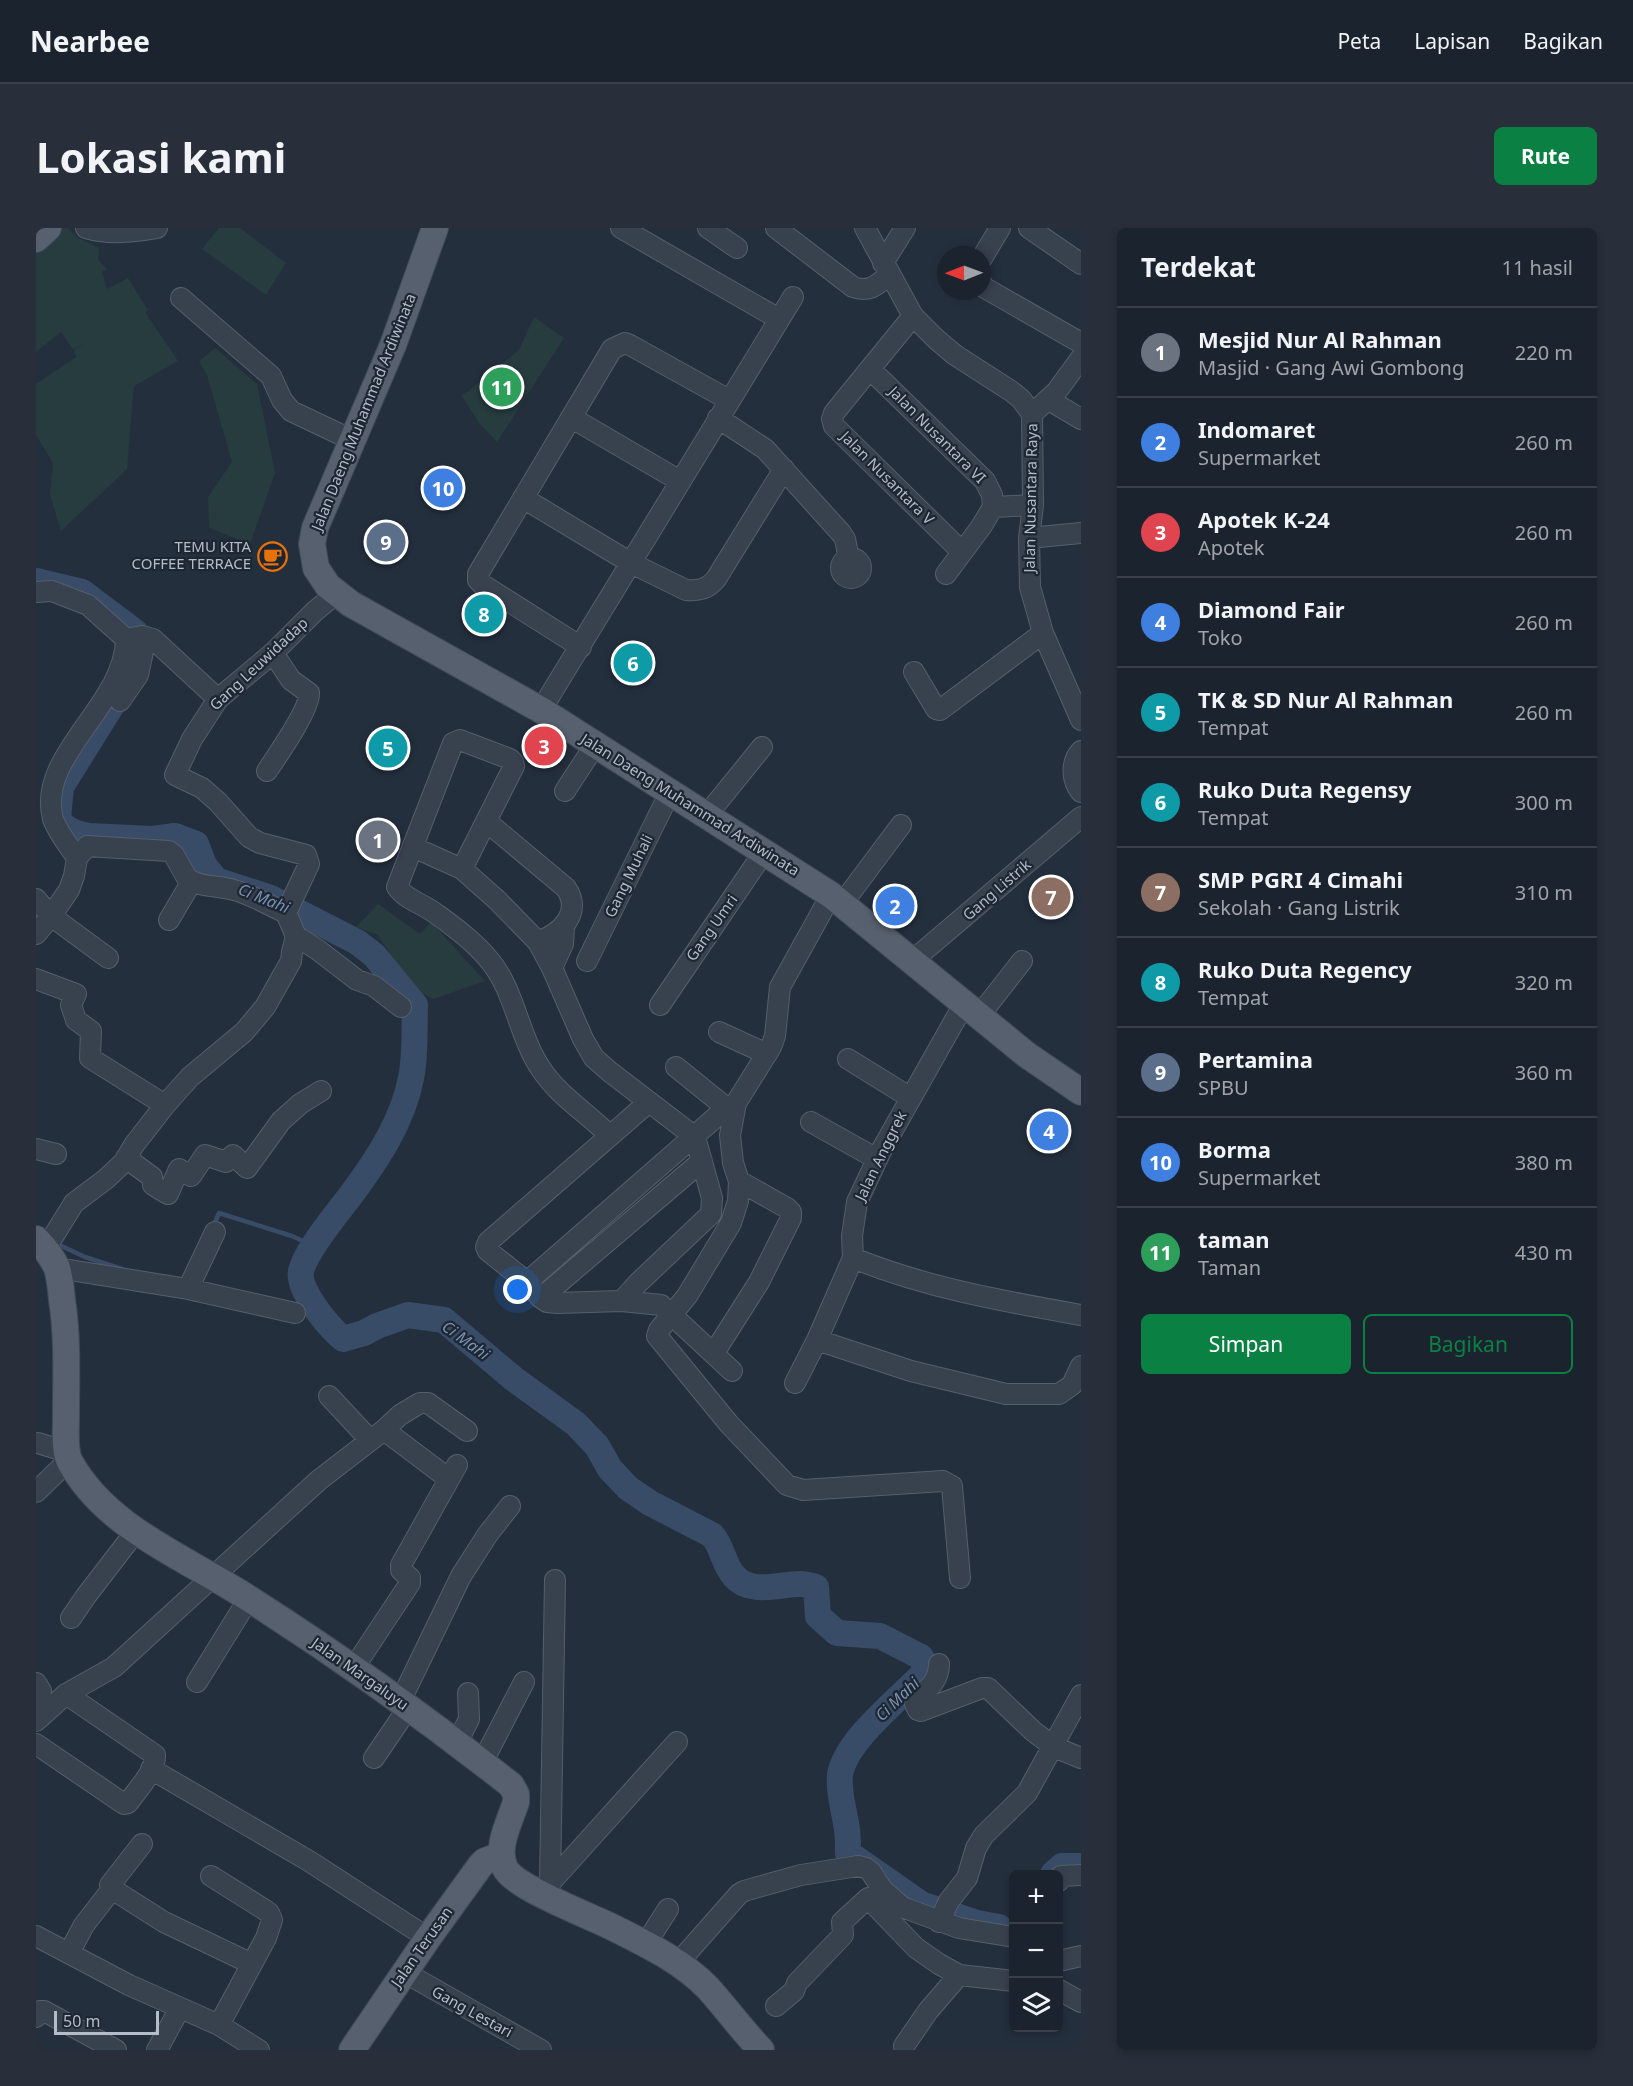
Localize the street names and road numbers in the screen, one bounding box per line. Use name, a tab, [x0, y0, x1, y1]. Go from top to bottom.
street label: Jalan Daeng Muhammad Ardiwinata	[305, 290, 420, 535]
street label: Jalan Nusantara VI	[885, 383, 989, 487]
street label: Jalan Nusantara Raya	[1019, 423, 1041, 575]
street label: Jalan Nusantara V	[837, 428, 937, 528]
street label: Gang Leuwidadap	[205, 612, 312, 714]
street label: Jalan Daeng Muhammad Ardiwinata	[576, 727, 804, 880]
street label: Gang Muhali	[599, 831, 657, 920]
street label: Gang Listrik	[958, 854, 1035, 924]
street label: Gang Umri	[681, 890, 741, 965]
street label: Jalan Anggrek	[849, 1107, 910, 1206]
street label: Jalan Margaluyu	[307, 1631, 413, 1714]
street label: Jalan Terusan	[385, 1902, 456, 1992]
street label: Gang Lestari	[429, 1981, 516, 2041]

